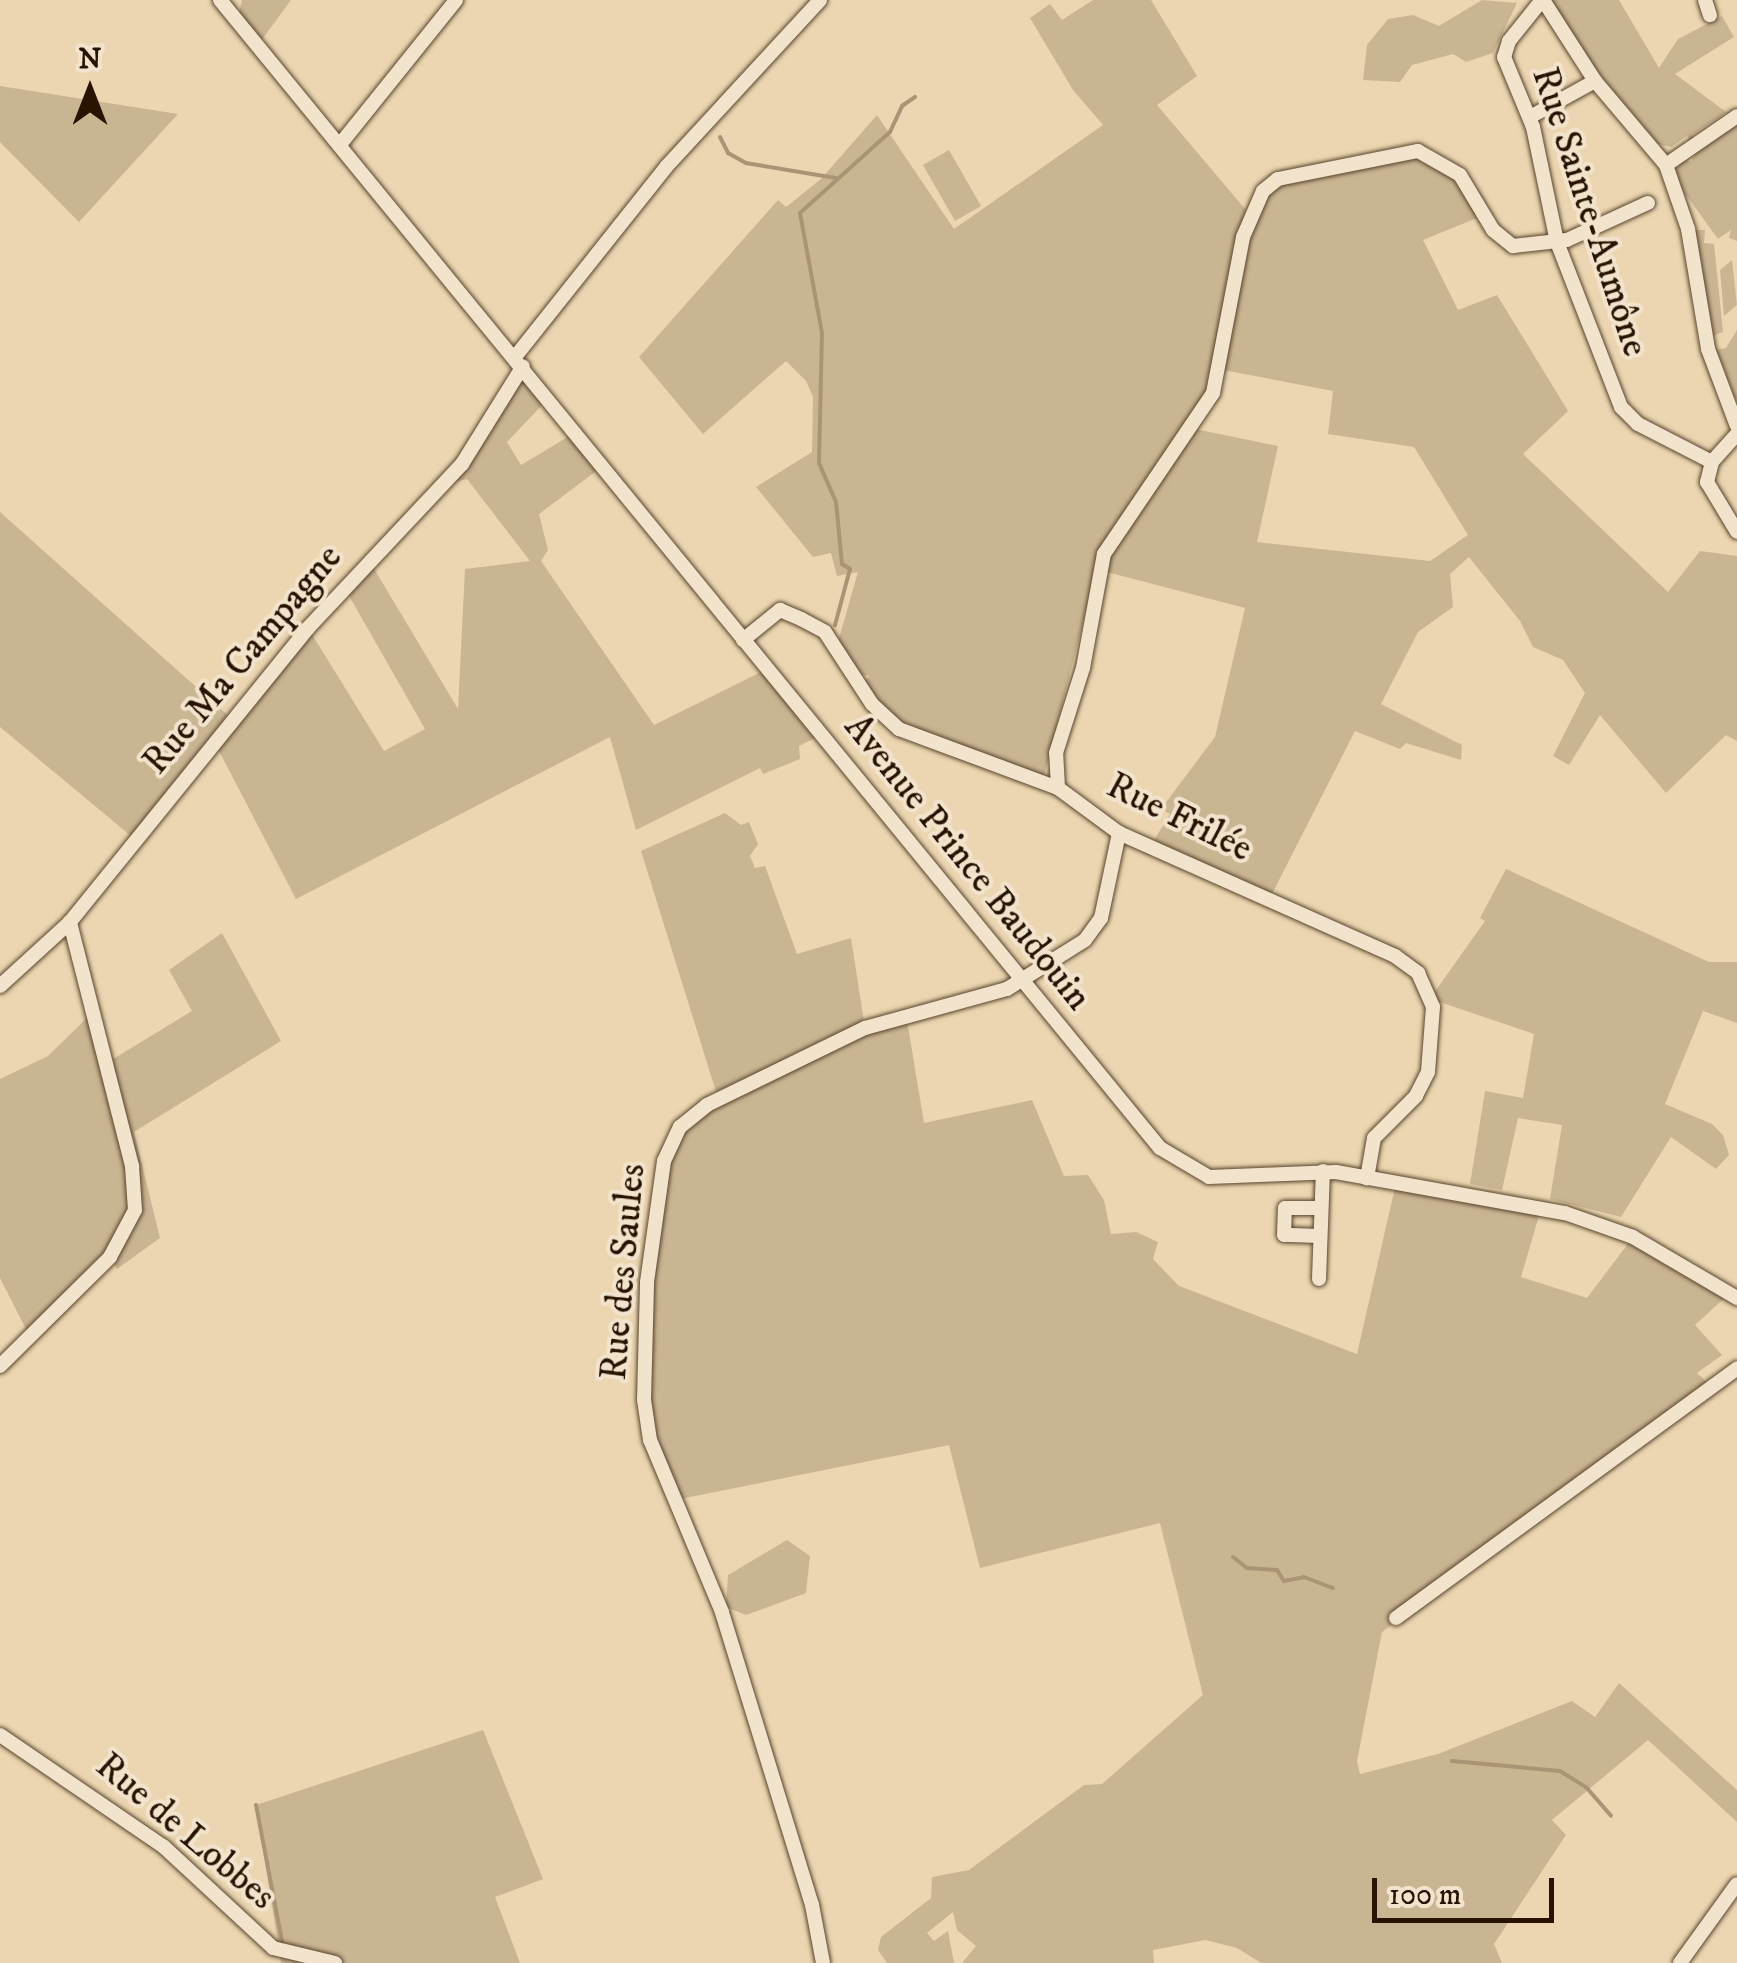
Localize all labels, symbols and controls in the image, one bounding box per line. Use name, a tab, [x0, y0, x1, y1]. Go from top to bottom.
north arrow	[40, 40, 140, 140]
text: N	[79, 42, 101, 77]
street label: Rue Sainte-Aumône	[1521, 62, 1657, 362]
street label: Rue Ma Campagne	[134, 536, 352, 784]
street label: Avenue Prince Baudouin	[834, 706, 1100, 1020]
street label: Rue Frilée	[1099, 763, 1259, 873]
street label: Rue des Saules	[592, 1162, 656, 1382]
street label: Rue de Lobbes	[86, 1744, 284, 1920]
scale bar	[1377, 1858, 1560, 1920]
text: 100 m	[1389, 1877, 1461, 1914]

